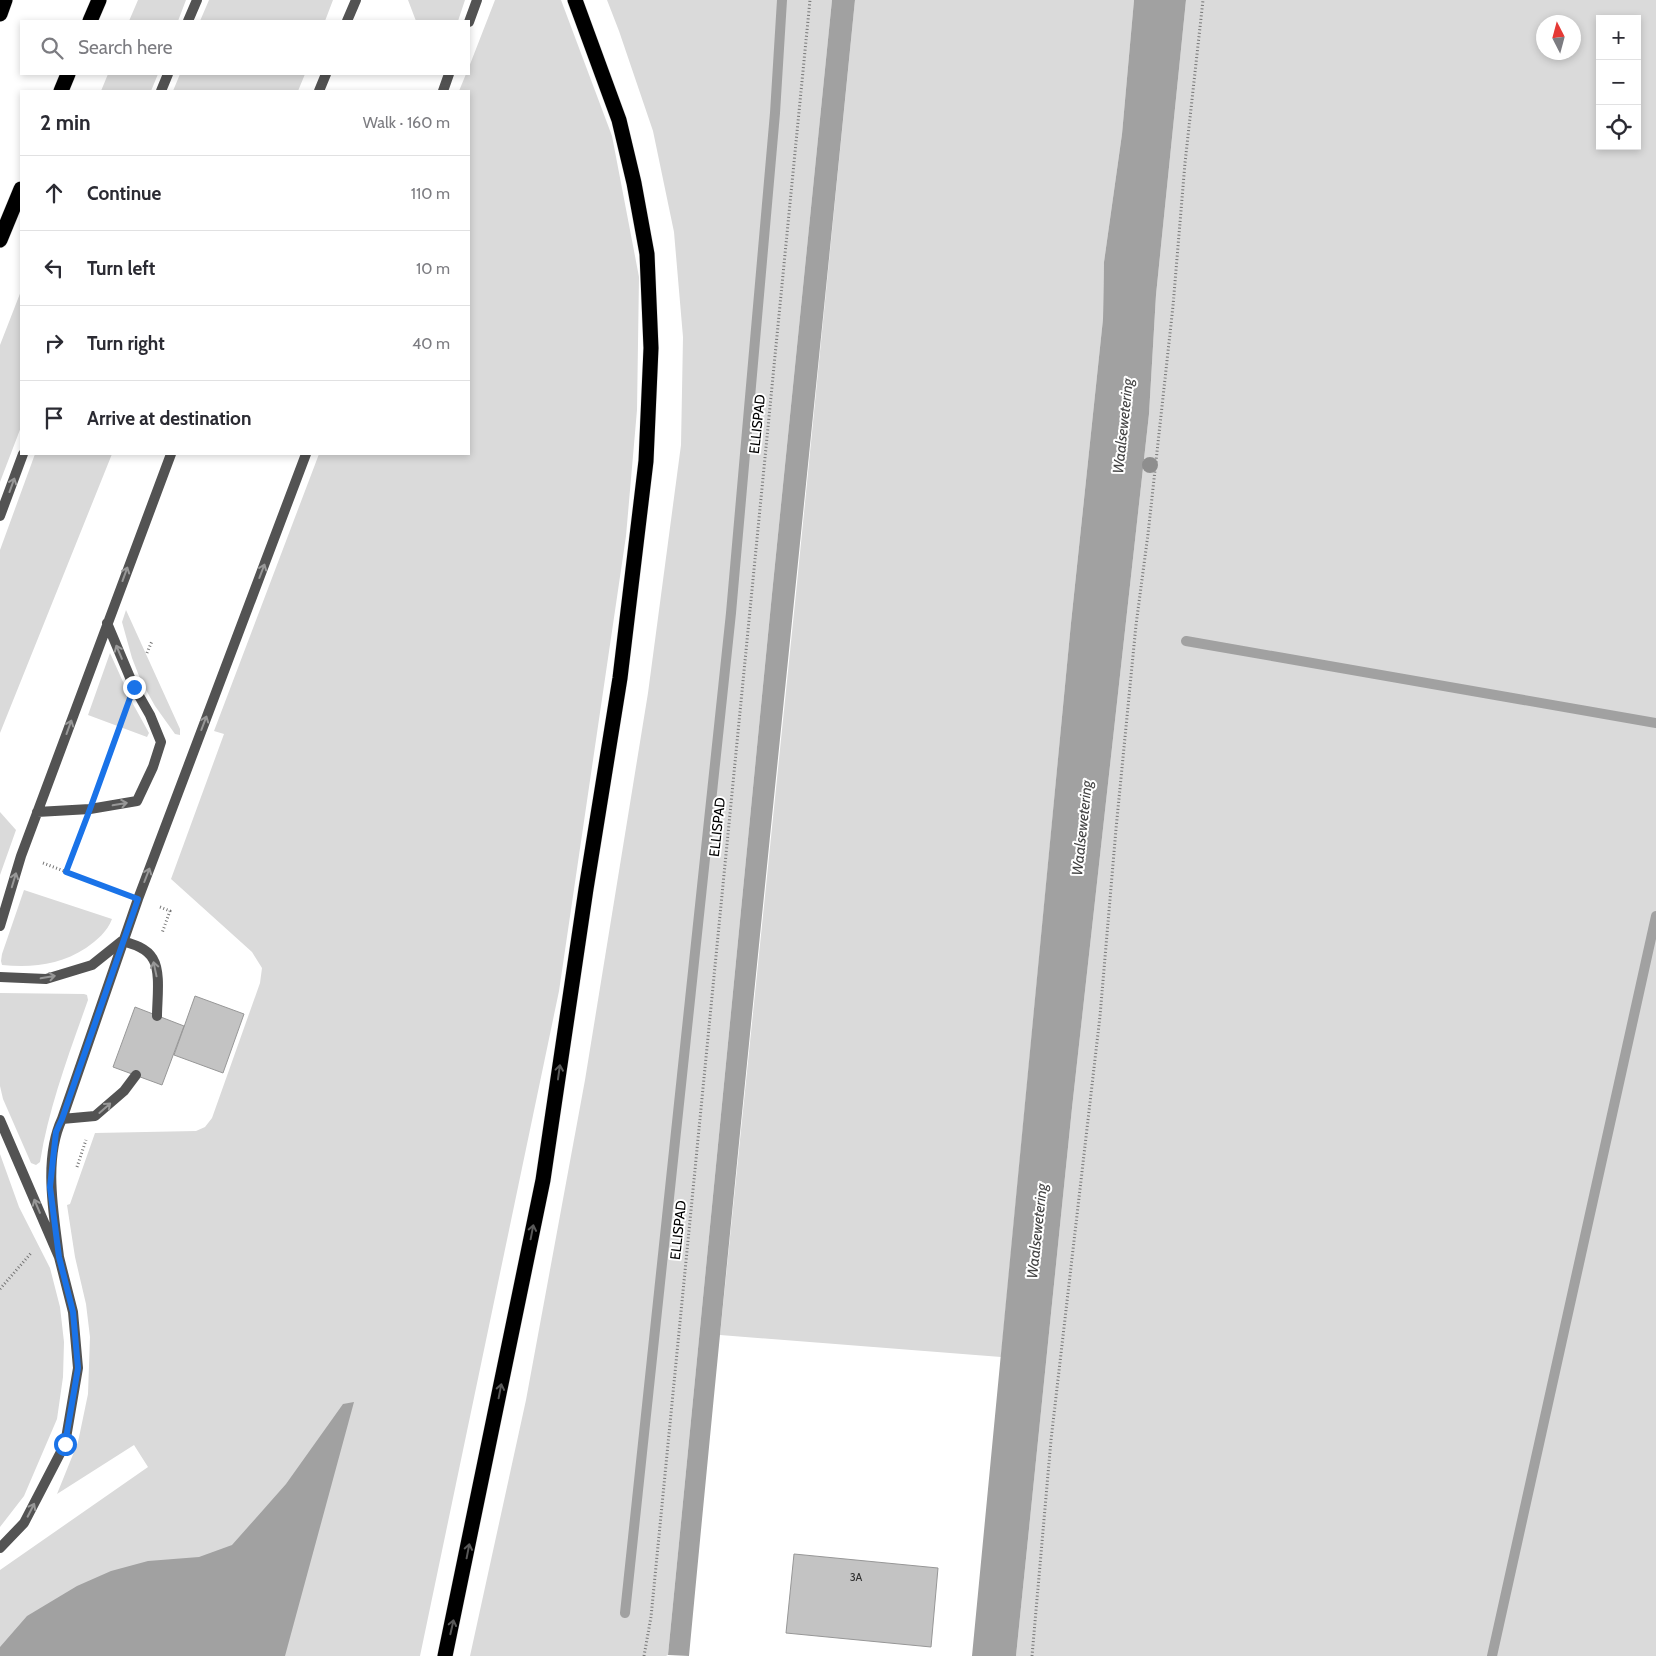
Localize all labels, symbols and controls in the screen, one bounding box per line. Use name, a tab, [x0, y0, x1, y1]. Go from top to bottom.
north arrow	[1536, 15, 1581, 60]
map controls	[1596, 15, 1641, 150]
button: +	[1596, 15, 1641, 60]
search box	[20, 20, 470, 75]
icon: search	[38, 34, 66, 62]
text: Search here	[78, 36, 172, 59]
button: −	[1596, 60, 1641, 105]
button: locate	[1596, 105, 1641, 150]
text: 2 min	[40, 110, 91, 135]
text: Walk · 160 m	[363, 113, 450, 132]
icon: ahead	[40, 179, 68, 207]
text: Continue	[87, 182, 161, 205]
text: 110 m	[411, 184, 450, 203]
icon: left	[40, 254, 68, 282]
text: Turn left	[87, 257, 155, 280]
text: 10 m	[416, 259, 450, 278]
icon: right	[40, 329, 68, 357]
text: Turn right	[87, 332, 165, 355]
text: 40 m	[412, 334, 450, 353]
water label: Waalsewetering	[1109, 376, 1137, 475]
street label: ELLISPAD	[745, 393, 769, 455]
icon: arrive	[40, 404, 68, 432]
text: Arrive at destination	[87, 407, 251, 430]
one-way arrow	[8, 478, 17, 493]
one-way arrow	[258, 564, 267, 579]
one-way arrow	[121, 567, 130, 583]
one-way arrow	[114, 645, 123, 660]
route end	[123, 676, 146, 699]
one-way arrow	[200, 716, 209, 731]
one-way arrow	[65, 720, 74, 735]
water label: Waalsewetering	[1068, 778, 1096, 877]
street label: ELLISPAD	[705, 796, 729, 858]
one-way arrow	[112, 798, 128, 808]
one-way arrow	[143, 868, 152, 883]
one-way arrow	[10, 872, 20, 888]
one-way arrow	[150, 961, 160, 977]
one-way arrow	[40, 972, 56, 982]
one-way arrow	[554, 1064, 564, 1080]
one-way arrow	[98, 1102, 111, 1114]
water label: Waalsewetering	[1023, 1181, 1051, 1280]
one-way arrow	[31, 1199, 41, 1214]
street label: ELLISPAD	[666, 1199, 690, 1261]
one-way arrow	[528, 1225, 537, 1241]
one-way arrow	[496, 1384, 505, 1400]
route start	[54, 1433, 77, 1456]
one-way arrow	[26, 1503, 36, 1518]
one-way arrow	[464, 1543, 473, 1559]
house number: 3A	[850, 1570, 863, 1584]
one-way arrow	[448, 1620, 457, 1636]

